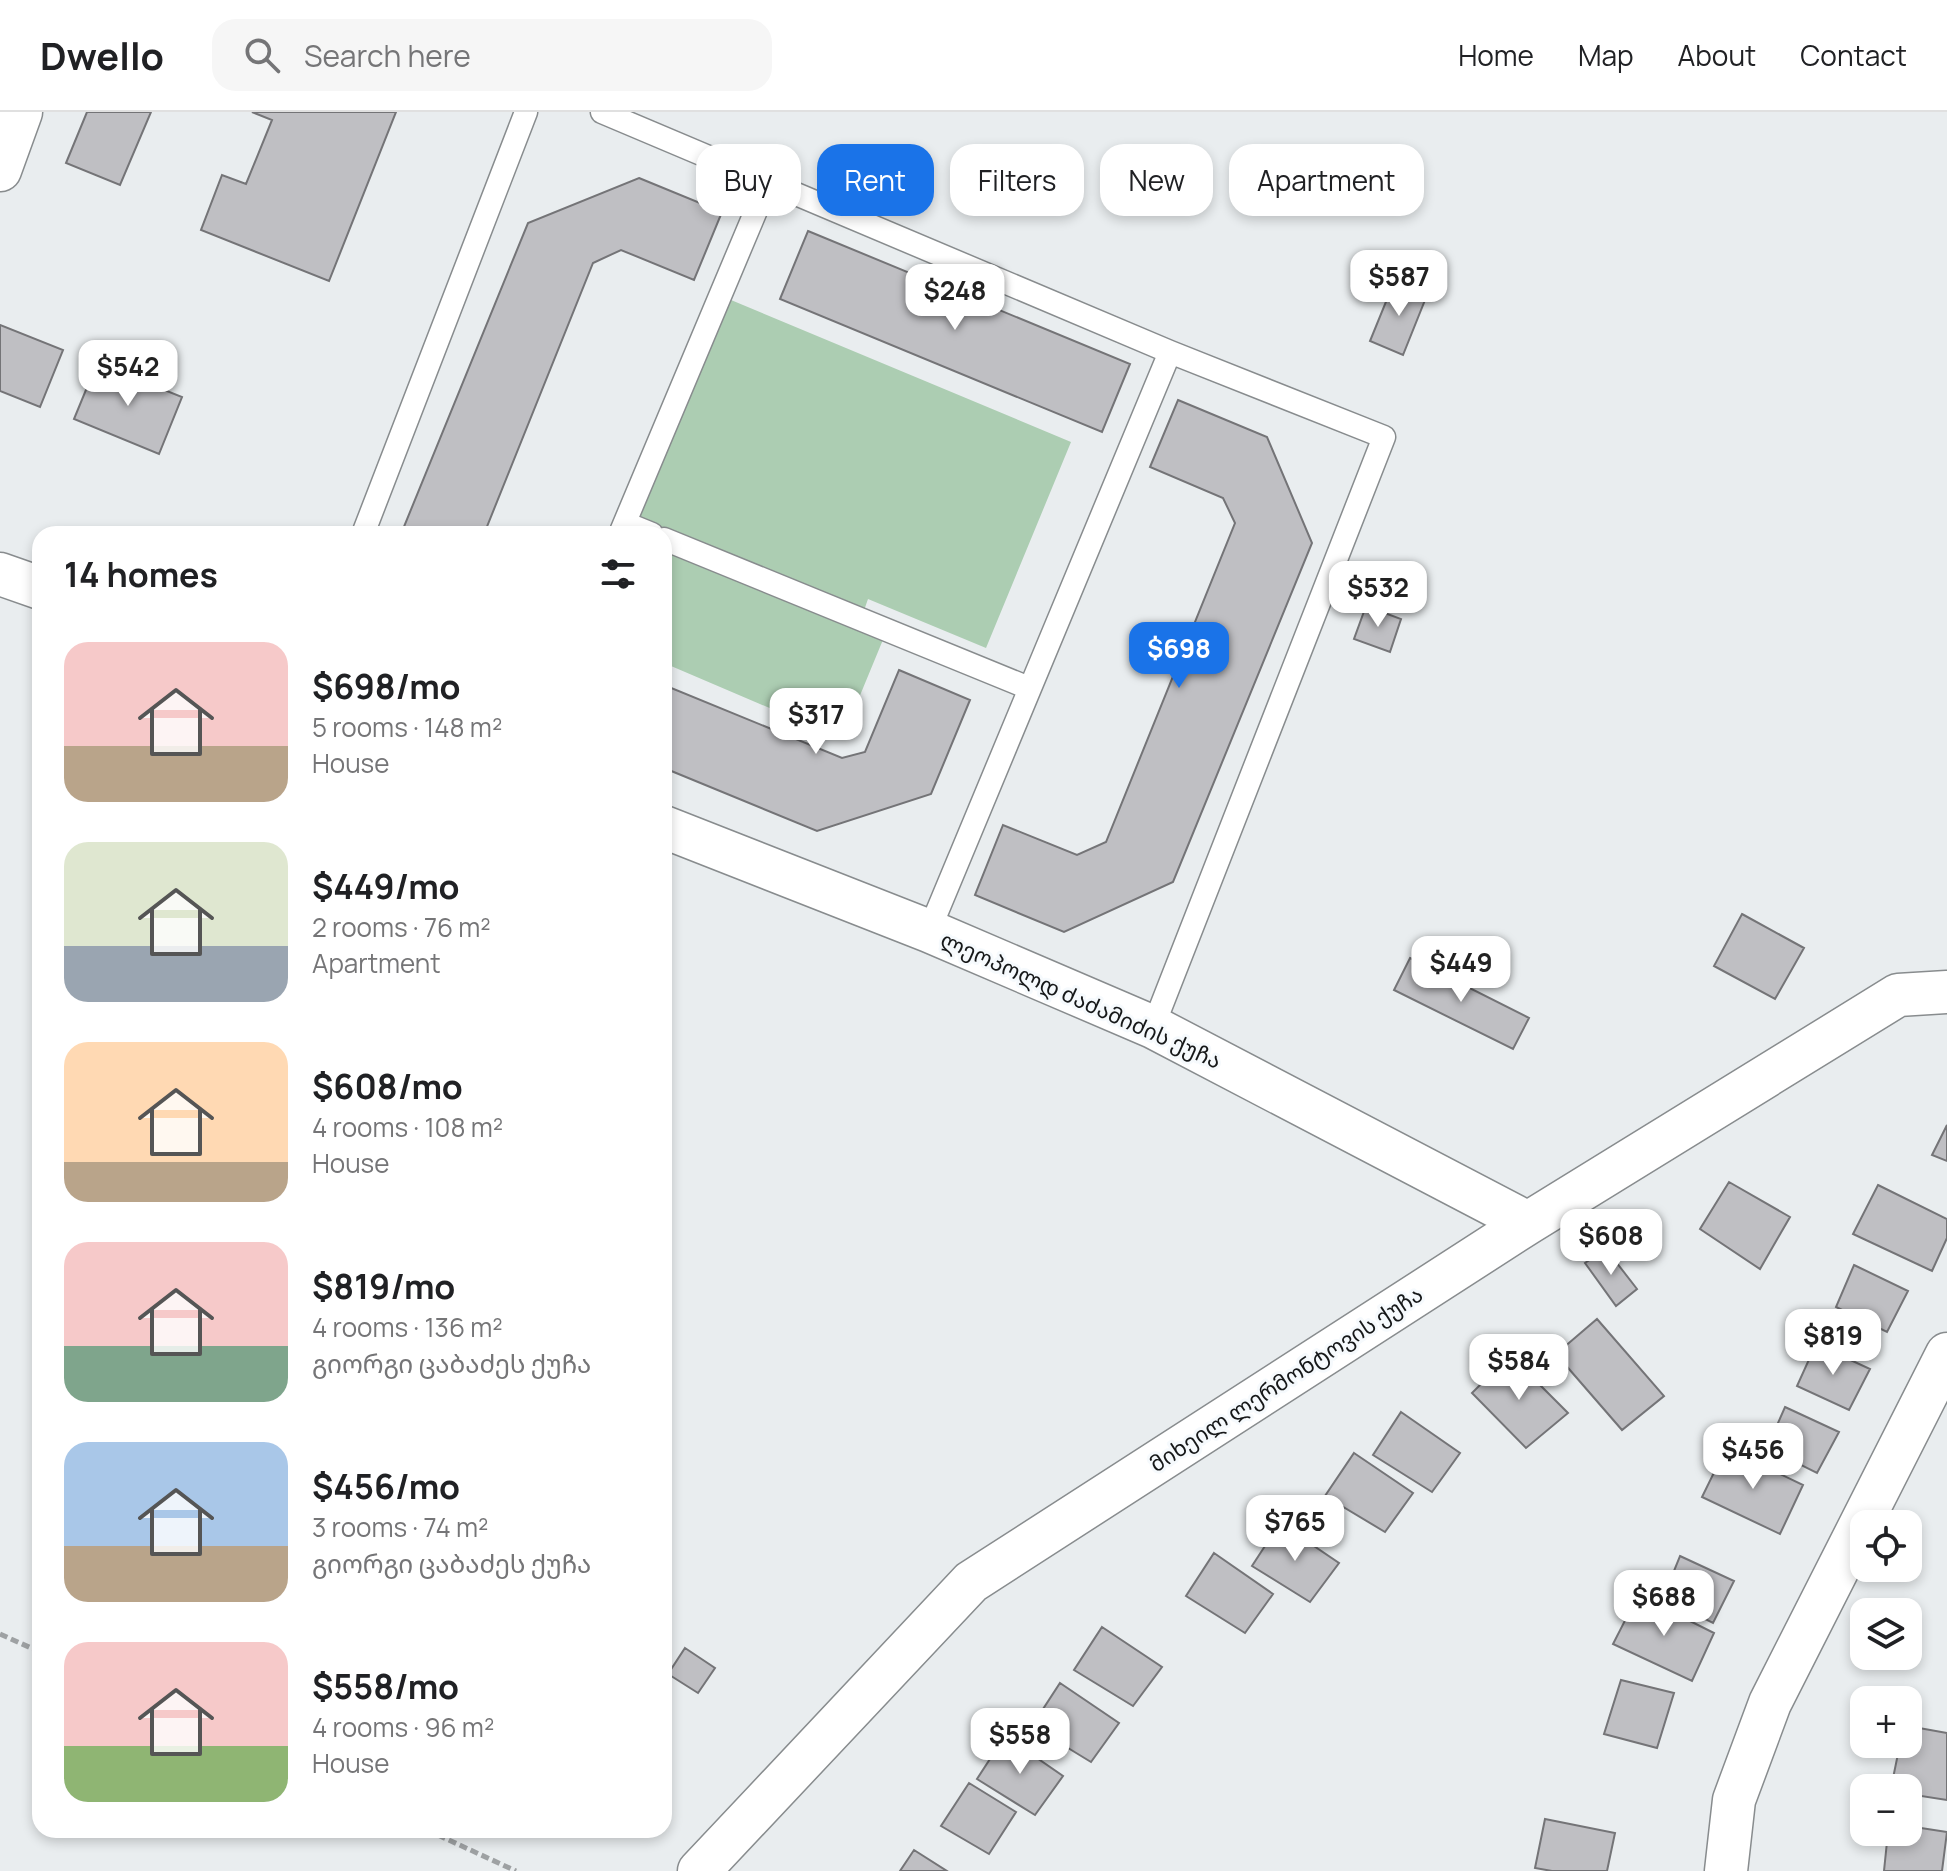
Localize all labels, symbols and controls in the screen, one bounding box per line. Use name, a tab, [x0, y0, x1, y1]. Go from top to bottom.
search box	[212, 19, 772, 91]
text: Dwello	[40, 29, 164, 81]
icon: search	[240, 33, 284, 77]
text: Search here	[304, 35, 471, 76]
text: Home	[1458, 36, 1534, 74]
text: Map	[1578, 36, 1634, 74]
text: About	[1678, 36, 1756, 74]
text: Contact	[1800, 36, 1907, 74]
chip: Buy	[696, 144, 801, 216]
chip: Rent	[817, 144, 934, 216]
chip: Filters	[950, 144, 1084, 216]
chip: New	[1100, 144, 1213, 216]
chip: Apartment	[1229, 144, 1424, 216]
pin: $587	[1352, 250, 1446, 318]
text: $587	[1368, 258, 1430, 294]
pin: $248	[908, 264, 1002, 332]
text: $248	[923, 272, 987, 308]
pin: $542	[81, 340, 175, 408]
text: $542	[97, 348, 159, 384]
text: 14 homes	[64, 551, 218, 597]
icon: filters	[596, 552, 640, 596]
pin: $532	[1331, 561, 1425, 629]
text: $532	[1347, 569, 1409, 605]
pin: $698	[1132, 622, 1226, 690]
text: $698	[1147, 630, 1211, 666]
text: $698/mo	[312, 663, 461, 709]
icon: home	[128, 674, 224, 770]
pin: $317	[769, 688, 863, 756]
text: $317	[788, 696, 844, 732]
text: 5 rooms · 148 m²	[312, 709, 502, 745]
text: House	[312, 745, 389, 781]
text: $449/mo	[312, 863, 460, 909]
icon: home	[128, 874, 224, 970]
text: 2 rooms · 76 m²	[312, 909, 491, 945]
street label: ლეოპოლდ ძაძამიძის ქუჩა	[936, 924, 1226, 1076]
pin: $449	[1414, 936, 1508, 1004]
text: $449	[1429, 944, 1493, 980]
text: Apartment	[312, 945, 441, 981]
text: $608/mo	[312, 1063, 463, 1109]
icon: home	[128, 1074, 224, 1170]
text: 4 rooms · 108 m²	[312, 1109, 503, 1145]
text: House	[312, 1145, 389, 1181]
pin: $608	[1564, 1209, 1658, 1277]
text: $608	[1578, 1217, 1644, 1253]
text: $819/mo	[312, 1263, 455, 1309]
icon: home	[128, 1274, 224, 1370]
street label: მიხეილ ლერმონტოვის ქუჩა	[1144, 1279, 1428, 1479]
text: 4 rooms · 136 m²	[312, 1309, 503, 1345]
pin: $819	[1786, 1309, 1880, 1377]
text: $819	[1803, 1317, 1863, 1353]
pin: $584	[1472, 1334, 1566, 1402]
text: $584	[1487, 1342, 1551, 1378]
text: გიორგი ცაბაძეს ქუჩა	[312, 1345, 591, 1381]
pin: $456	[1706, 1423, 1800, 1491]
text: $456	[1721, 1431, 1785, 1467]
text: $456/mo	[312, 1463, 460, 1509]
icon: home	[128, 1474, 224, 1570]
pin: $765	[1248, 1495, 1342, 1563]
text: $765	[1264, 1503, 1326, 1539]
text: 3 rooms · 74 m²	[312, 1509, 488, 1545]
map controls	[1850, 1510, 1922, 1846]
button: locate	[1850, 1510, 1922, 1582]
text: გიორგი ცაბაძეს ქუჩა	[312, 1545, 591, 1581]
pin: $688	[1617, 1570, 1711, 1638]
text: $688	[1632, 1578, 1696, 1614]
button: layers	[1850, 1598, 1922, 1670]
text: $558/mo	[312, 1663, 459, 1709]
icon: home	[128, 1674, 224, 1770]
button: +	[1850, 1686, 1922, 1758]
pin: $558	[973, 1708, 1067, 1776]
text: 4 rooms · 96 m²	[312, 1709, 494, 1745]
text: $558	[989, 1716, 1051, 1752]
text: House	[312, 1745, 389, 1781]
button: −	[1850, 1774, 1922, 1846]

